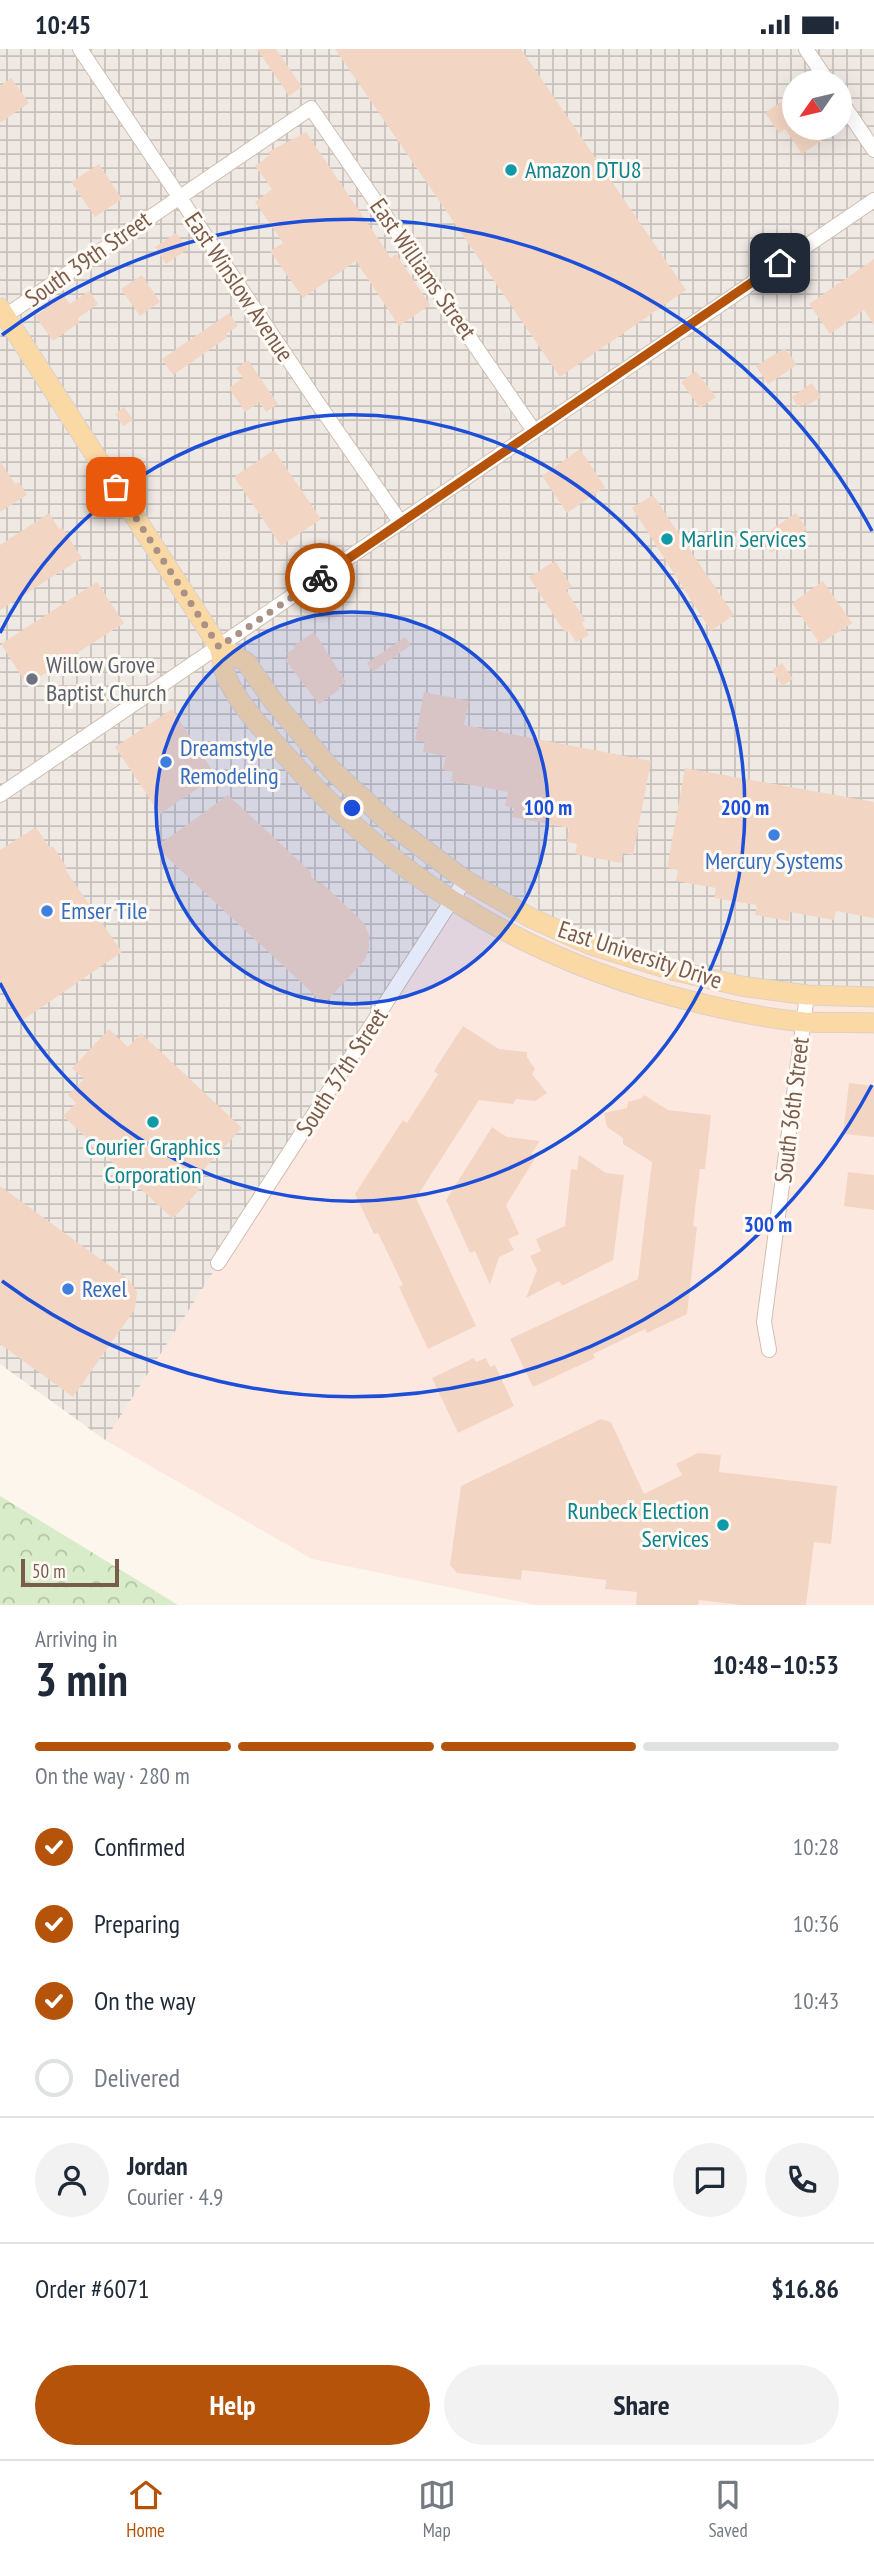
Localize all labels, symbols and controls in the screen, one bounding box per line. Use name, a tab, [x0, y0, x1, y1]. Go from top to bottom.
text: 10:45	[35, 8, 91, 41]
north arrow	[782, 70, 852, 140]
map controls	[782, 70, 852, 140]
place label: Amazon DTU8	[525, 154, 642, 185]
marker: Amazon DTU8	[503, 162, 519, 178]
street label: East Williams Street	[363, 192, 484, 346]
street label: South 39th Street	[19, 204, 157, 313]
street label: East Winslow Avenue	[178, 206, 301, 367]
pin	[750, 233, 810, 293]
icon: home	[761, 244, 799, 282]
pin	[86, 457, 146, 517]
icon: bag	[97, 468, 135, 506]
place label: Marlin Services	[681, 523, 806, 554]
marker: Marlin Services	[659, 531, 675, 547]
courier	[285, 543, 355, 613]
icon: bike	[301, 559, 339, 597]
place label: Willow Grove Baptist Church	[46, 649, 167, 708]
marker: Willow Grove Baptist Church	[24, 671, 40, 687]
place label: Dreamstyle Remodeling	[180, 732, 279, 791]
marker: Dreamstyle Remodeling	[158, 754, 174, 770]
text: 100 m	[524, 794, 572, 821]
text: 200 m	[721, 794, 769, 821]
centre of rings	[340, 796, 364, 820]
marker: Mercury Systems	[766, 827, 782, 843]
place label: Mercury Systems	[705, 845, 843, 876]
place label: Emser Tile	[61, 895, 147, 926]
marker: Emser Tile	[39, 903, 55, 919]
street label: East University Drive	[554, 913, 726, 996]
street label: South 37th Street	[289, 1001, 395, 1142]
street label: South 36th Street	[767, 1035, 816, 1185]
marker: Courier Graphics Corporation	[145, 1114, 161, 1130]
place label: Courier Graphics Corporation	[85, 1131, 221, 1190]
text: 300 m	[744, 1211, 792, 1238]
place label: Rexel	[82, 1273, 127, 1304]
marker: Rexel	[60, 1281, 76, 1297]
place label: Runbeck Election Services	[567, 1495, 709, 1554]
marker: Runbeck Election Services	[715, 1517, 731, 1533]
scale bar	[21, 1556, 119, 1588]
text: 50 m	[32, 1559, 66, 1583]
text: Arriving in	[35, 1624, 117, 1653]
text: 10:48–10:53	[712, 1648, 839, 1681]
text: 3 min	[35, 1649, 128, 1709]
text: On the way · 280 m	[35, 1761, 190, 1790]
icon: check	[35, 1828, 73, 1866]
text: Confirmed	[94, 1830, 185, 1863]
text: 10:28	[793, 1832, 839, 1861]
icon: check	[35, 1905, 73, 1943]
text: Preparing	[94, 1907, 180, 1940]
text: 10:36	[793, 1909, 839, 1938]
icon: check	[35, 1982, 73, 2020]
text: On the way	[94, 1984, 196, 2017]
text: 10:43	[793, 1986, 839, 2015]
text: Delivered	[94, 2061, 180, 2094]
button: person	[35, 2143, 109, 2217]
button: chat	[673, 2143, 747, 2217]
button: phone	[765, 2143, 839, 2217]
text: Jordan	[127, 2149, 188, 2182]
text: Courier · 4.9	[127, 2182, 223, 2211]
text: Order #6071	[35, 2272, 150, 2305]
text: $16.86	[771, 2272, 839, 2305]
button: Help	[35, 2365, 430, 2445]
button: Share	[444, 2365, 839, 2445]
tab: Home	[126, 2476, 165, 2542]
tab: Map	[418, 2476, 456, 2542]
tab: Saved	[708, 2476, 748, 2542]

